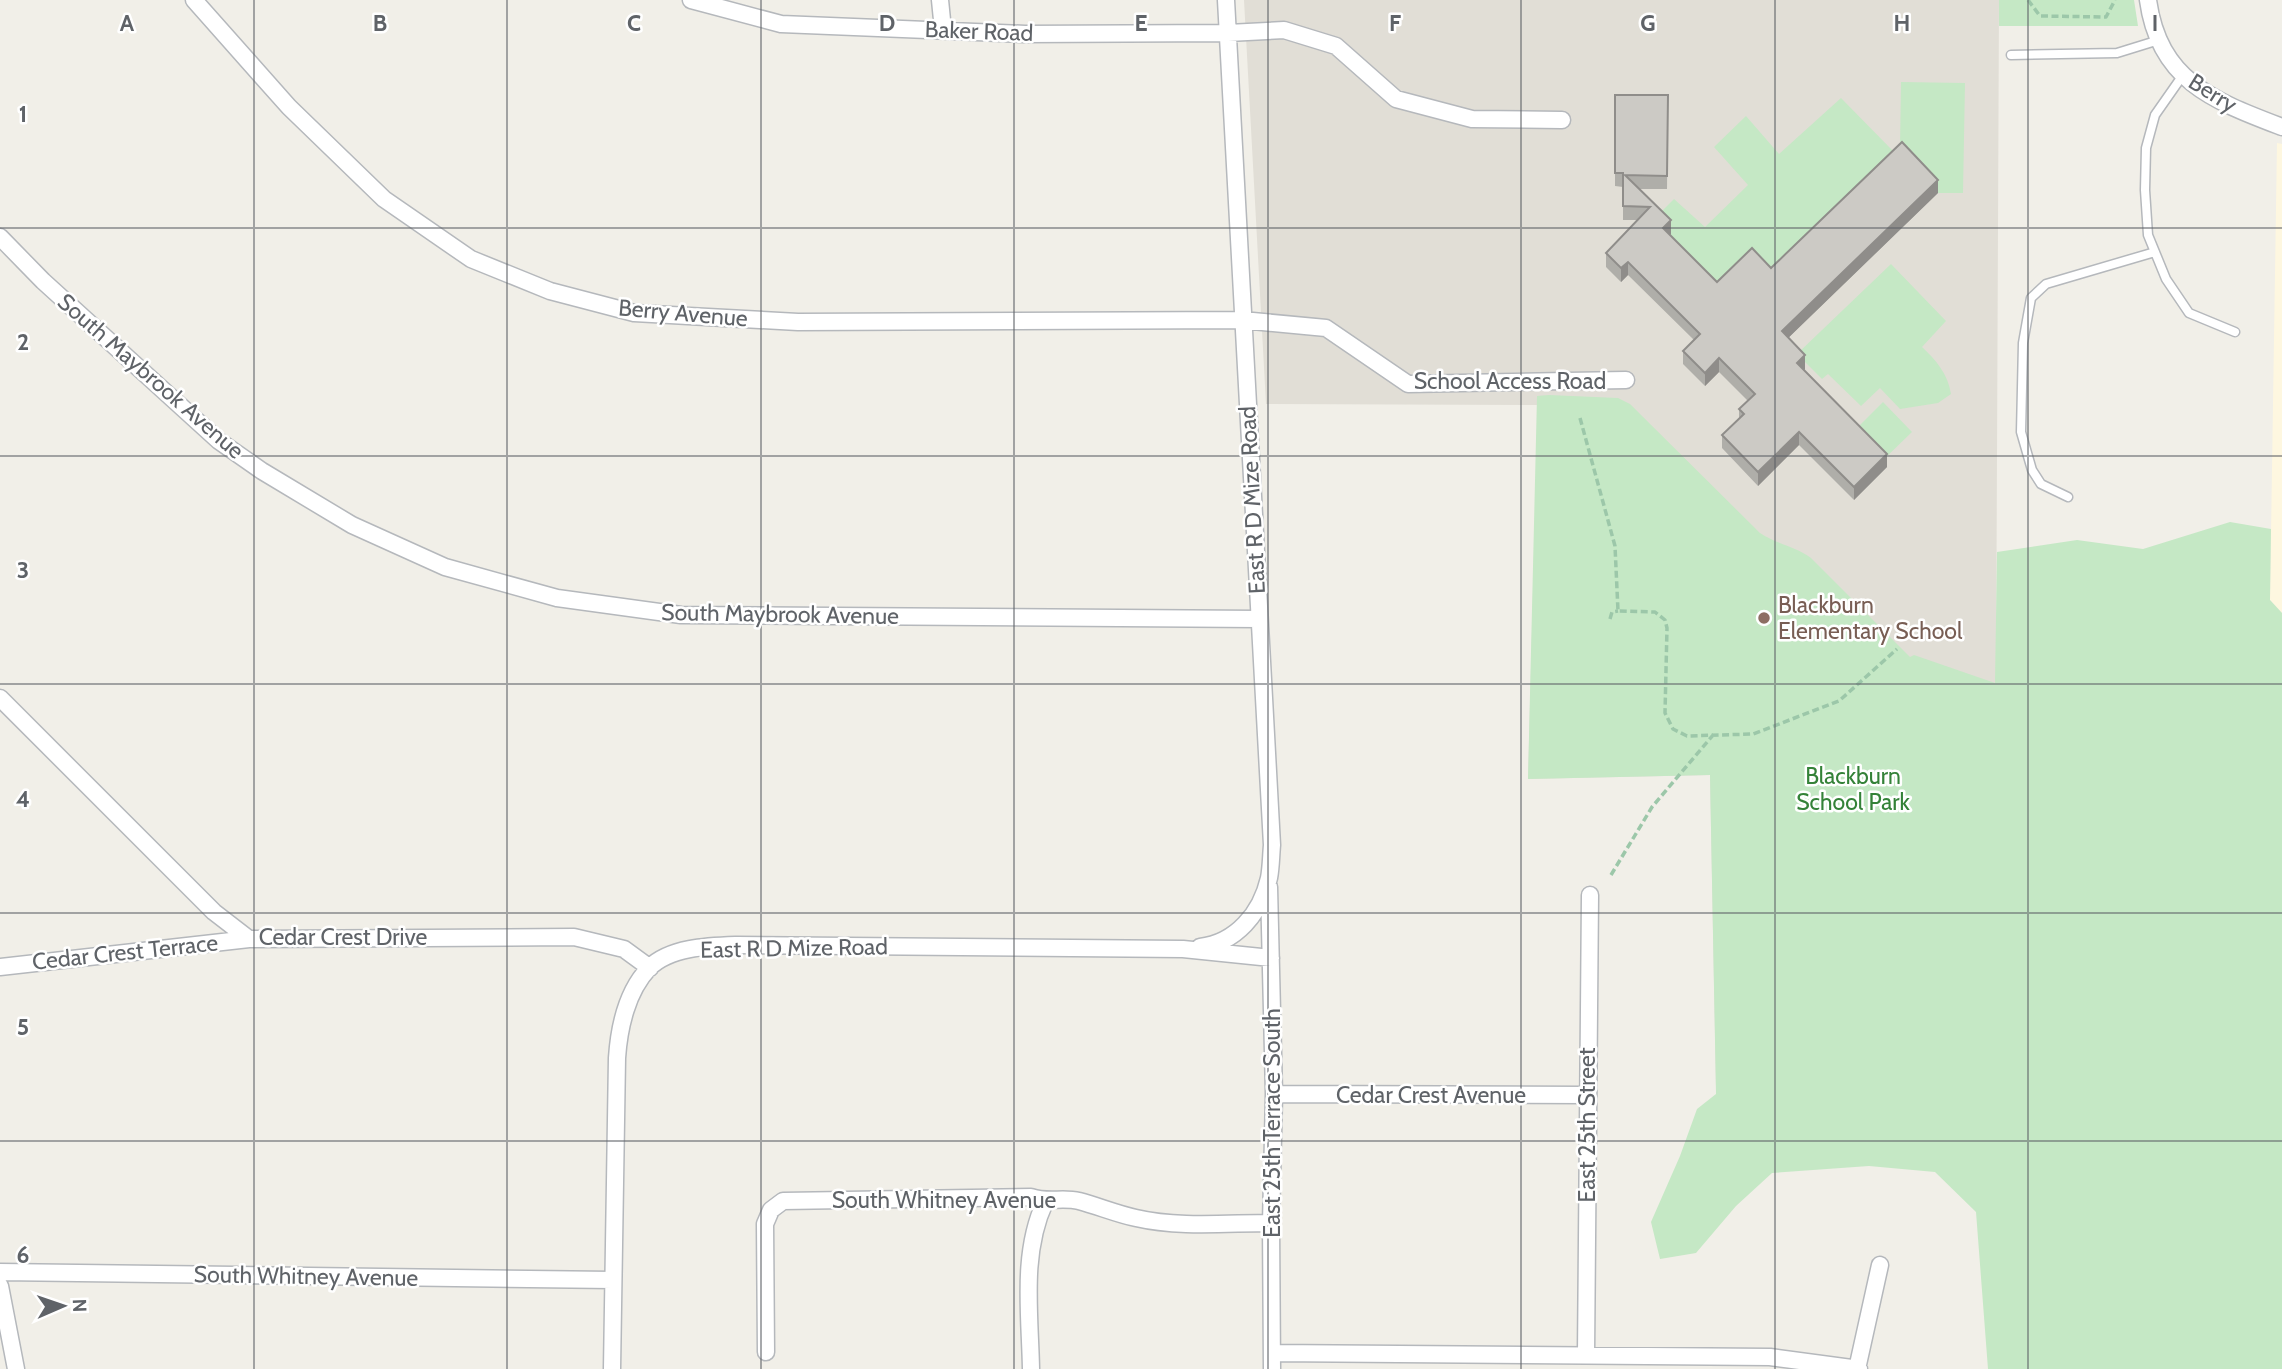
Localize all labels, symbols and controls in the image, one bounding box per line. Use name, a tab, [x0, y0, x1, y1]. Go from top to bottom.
text: A	[120, 9, 135, 37]
text: B	[373, 9, 387, 37]
text: C	[627, 9, 641, 37]
text: D	[879, 9, 895, 37]
text: E	[1134, 9, 1148, 37]
text: F	[1389, 9, 1401, 37]
text: G	[1640, 9, 1656, 37]
text: H	[1894, 9, 1910, 37]
text: I	[2152, 9, 2158, 37]
street label: Baker Road	[924, 15, 1034, 47]
street label: Berry	[2184, 67, 2243, 119]
text: 1	[19, 100, 27, 128]
street label: South Maybrook Avenue	[52, 287, 250, 465]
street label: Berry Avenue	[617, 293, 749, 333]
text: 2	[17, 328, 29, 356]
street label: School Access Road	[1414, 367, 1606, 395]
street label: East R D Mize Road	[1233, 405, 1271, 595]
text: 3	[17, 556, 29, 584]
place label: Blackburn Elementary School	[1778, 591, 1963, 645]
street label: South Maybrook Avenue	[661, 598, 899, 630]
marker: Blackburn Elementary School	[1756, 610, 1772, 626]
park label: Blackburn School Park	[1796, 762, 1911, 816]
text: 4	[16, 785, 30, 813]
street label: Cedar Crest Drive	[259, 923, 428, 951]
street label: Cedar Crest Terrace	[31, 928, 220, 976]
street label: East R D Mize Road	[700, 932, 888, 964]
street label: East 25th Terrace South	[1258, 1008, 1286, 1238]
text: 5	[17, 1013, 29, 1041]
street label: East 25th Street	[1573, 1047, 1601, 1203]
street label: Cedar Crest Avenue	[1336, 1081, 1526, 1109]
street label: South Whitney Avenue	[832, 1186, 1057, 1214]
text: 6	[17, 1241, 29, 1269]
street label: South Whitney Avenue	[193, 1260, 419, 1292]
north arrow	[28, 1271, 98, 1341]
text: N	[68, 1298, 91, 1313]

